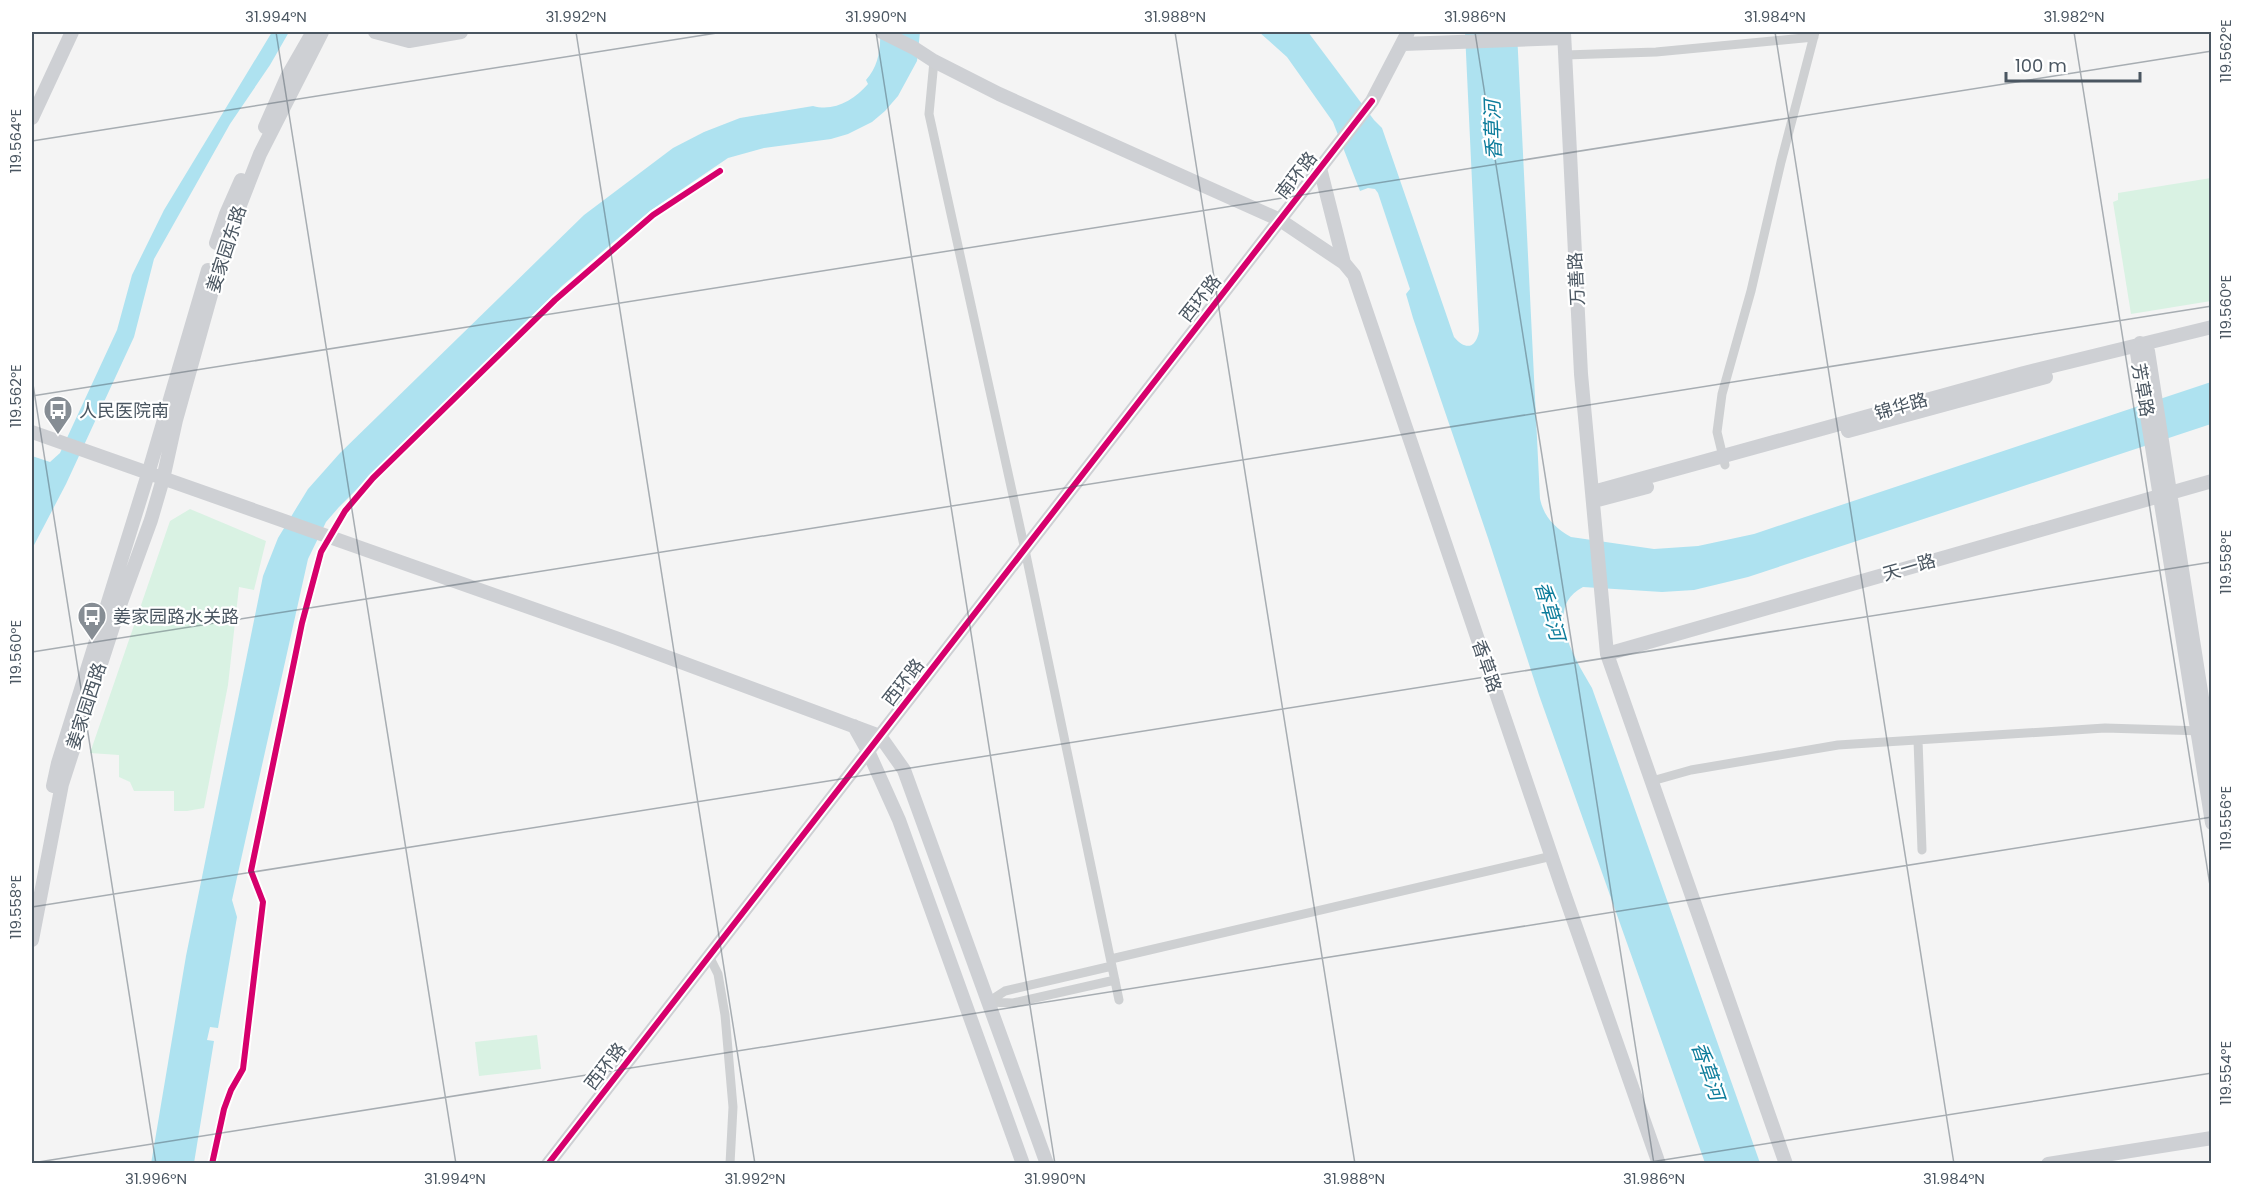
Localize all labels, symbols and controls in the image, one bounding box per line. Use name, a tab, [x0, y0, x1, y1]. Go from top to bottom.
text: 31.994°N	[245, 6, 307, 27]
text: 31.992°N	[545, 6, 607, 27]
text: 31.990°N	[845, 6, 907, 27]
text: 31.988°N	[1144, 6, 1206, 27]
text: 31.986°N	[1444, 6, 1506, 27]
text: 31.984°N	[1744, 6, 1806, 27]
text: 31.982°N	[2043, 6, 2105, 27]
text: 119.562°E	[2215, 19, 2236, 83]
scale bar	[2006, 45, 2140, 83]
text: 100 m	[2015, 53, 2067, 78]
water label: 香草河	[1478, 96, 1508, 160]
text: 119.564°E	[5, 109, 26, 173]
street label: 南环路	[1270, 146, 1322, 204]
street label: 姜家园东路	[200, 202, 252, 296]
street label: 万善路	[1562, 251, 1590, 307]
street label: 西环路	[1174, 269, 1226, 327]
text: 119.560°E	[2215, 275, 2236, 339]
street label: 芳草路	[2126, 361, 2160, 419]
text: 119.562°E	[5, 364, 26, 428]
street label: 锦华路	[1872, 387, 1930, 425]
bus stop icon: 人民医院南	[42, 394, 74, 436]
place label: 人民医院南	[79, 398, 169, 423]
text: 119.558°E	[2215, 530, 2236, 594]
street label: 天一路	[1880, 548, 1938, 586]
water label: 香草河	[1528, 578, 1573, 648]
bus stop icon: 姜家园路水关路	[76, 600, 108, 642]
place label: 姜家园路水关路	[113, 604, 239, 629]
text: 119.560°E	[5, 620, 26, 684]
street label: 香草路	[1466, 636, 1508, 696]
street label: 西环路	[877, 653, 929, 711]
street label: 姜家园西路	[60, 659, 112, 753]
text: 119.556°E	[2215, 786, 2236, 850]
text: 119.558°E	[5, 875, 26, 939]
street label: 西环路	[579, 1037, 631, 1095]
water label: 香草河	[1685, 1038, 1732, 1108]
text: 119.554°E	[2215, 1041, 2236, 1105]
text: 31.996°N	[125, 1168, 187, 1189]
text: 31.994°N	[424, 1168, 486, 1189]
text: 31.992°N	[724, 1168, 786, 1189]
text: 31.990°N	[1024, 1168, 1086, 1189]
text: 31.988°N	[1323, 1168, 1385, 1189]
text: 31.986°N	[1623, 1168, 1685, 1189]
text: 31.984°N	[1923, 1168, 1985, 1189]

